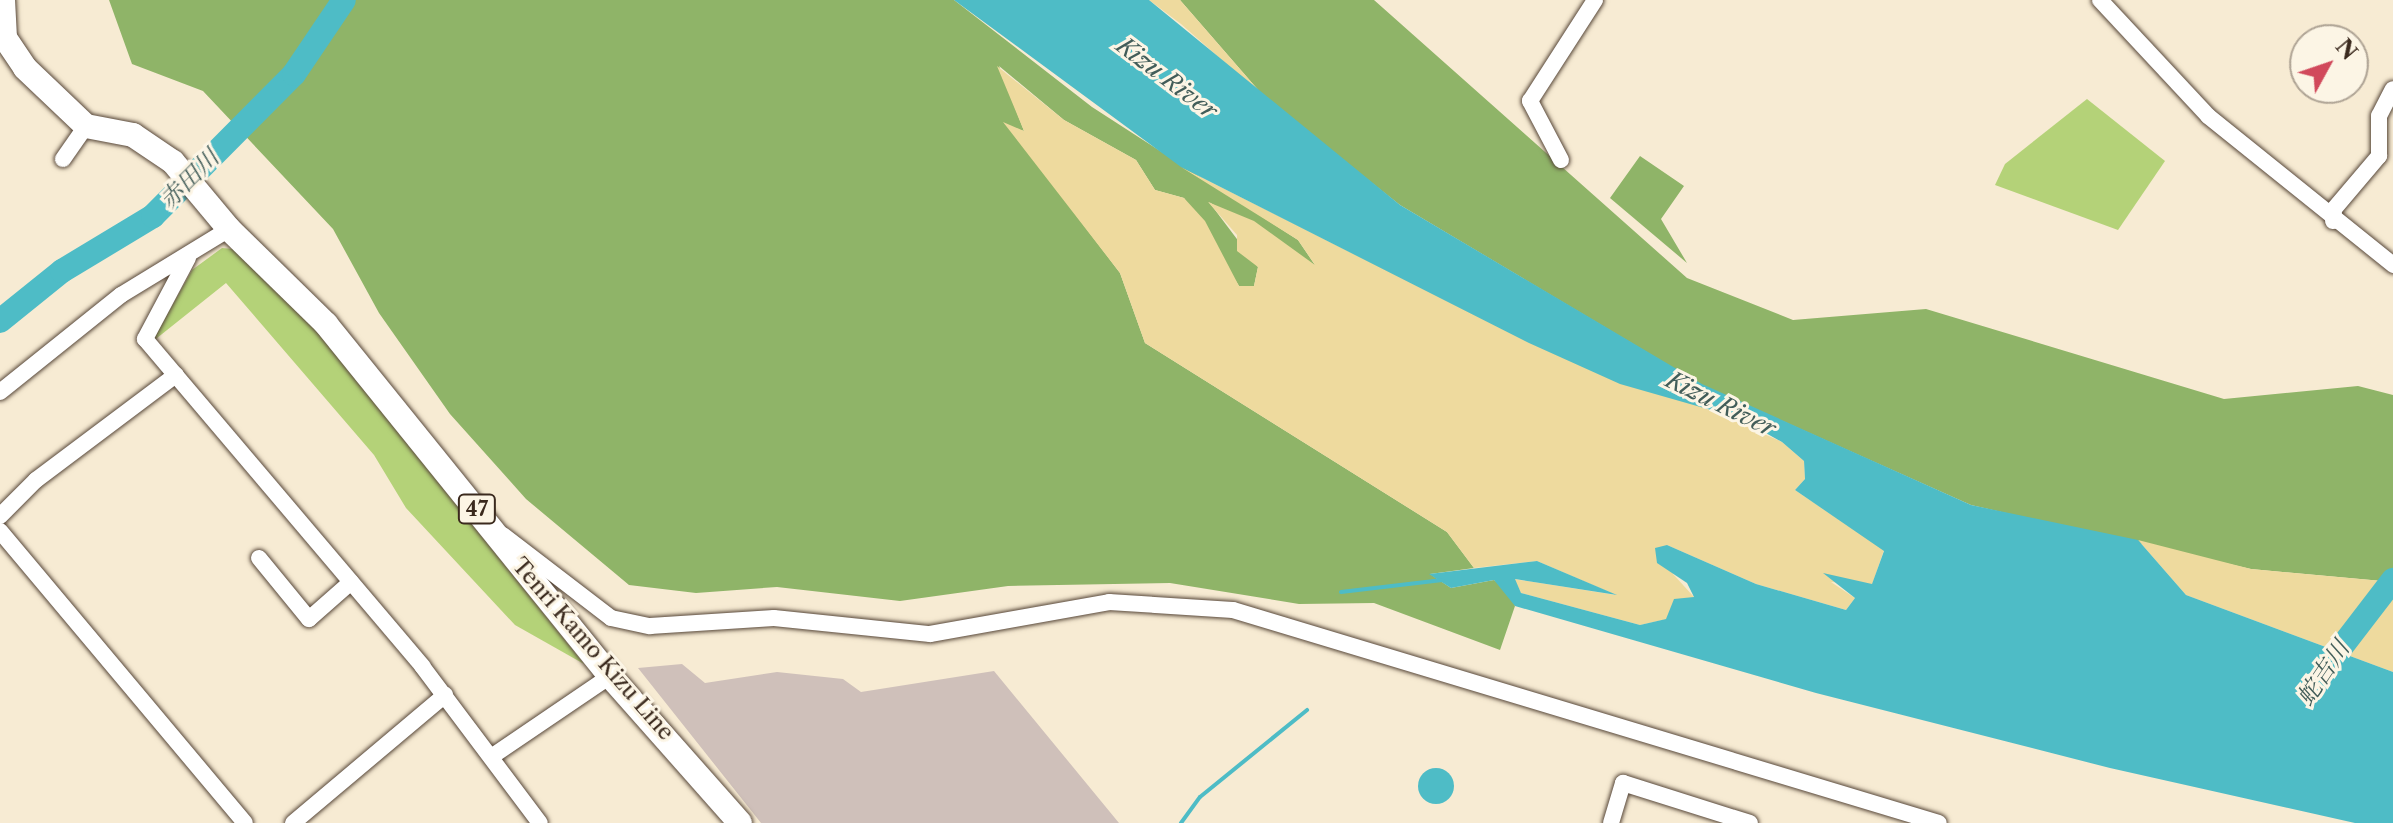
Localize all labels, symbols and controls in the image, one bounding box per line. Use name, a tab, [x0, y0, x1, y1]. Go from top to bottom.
north arrow	[2289, 24, 2369, 104]
water label: Kizu River	[1111, 31, 1223, 125]
text: N	[2330, 34, 2363, 66]
water label: 赤田川	[153, 143, 225, 215]
water label: Kizu River	[1661, 365, 1781, 443]
road number: 47	[457, 493, 497, 525]
street label: Tenri Kamo Kizu Line	[507, 553, 679, 745]
water label: 蛇吉川	[2291, 635, 2355, 711]

